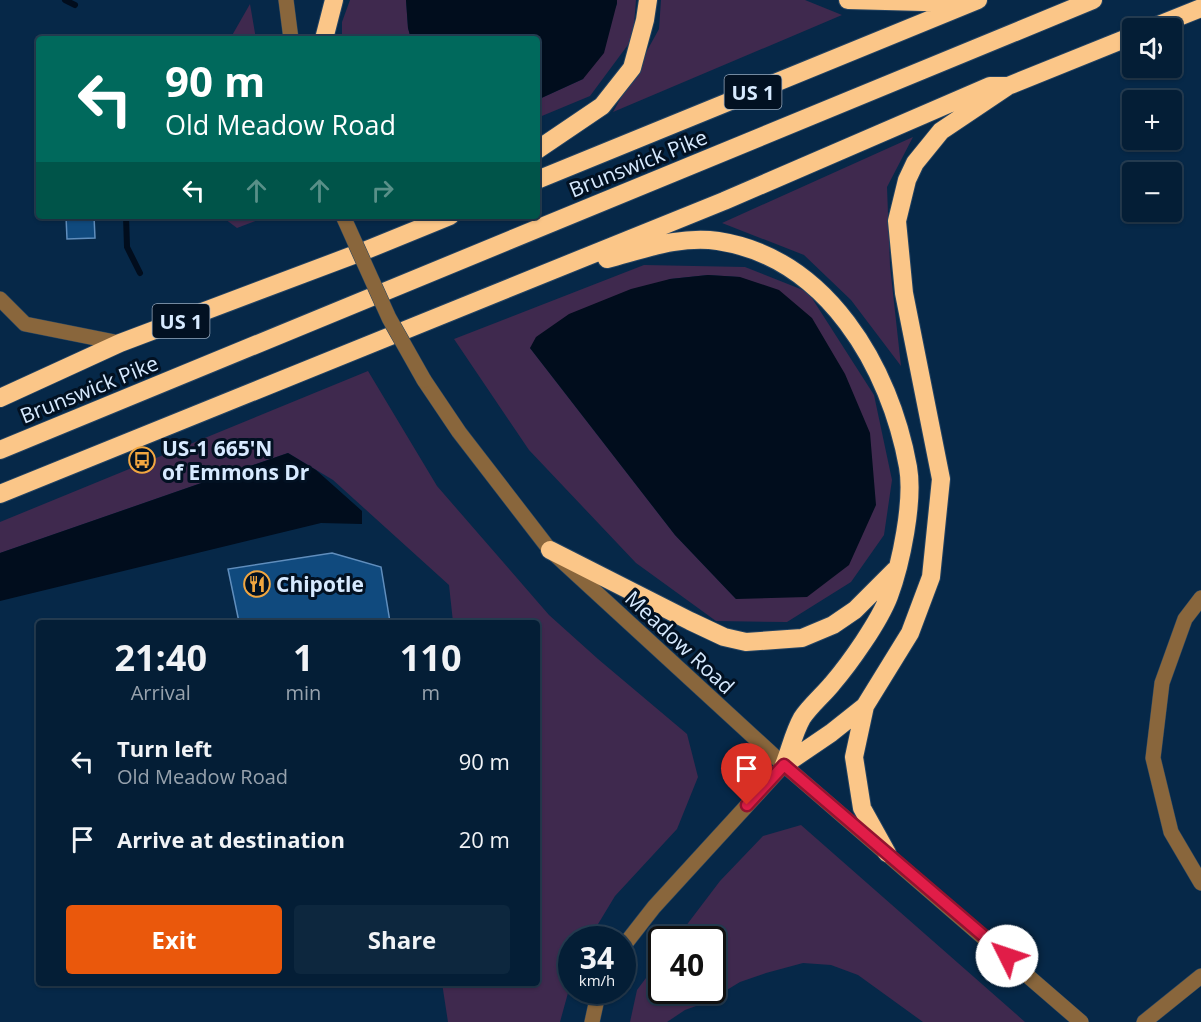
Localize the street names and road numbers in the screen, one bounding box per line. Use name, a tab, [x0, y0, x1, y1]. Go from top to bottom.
road number: US 1	[724, 75, 782, 109]
street label: Brunswick Pike	[565, 123, 711, 203]
road number: US 1	[152, 304, 210, 338]
street label: Brunswick Pike	[16, 349, 162, 429]
street label: Meadow Road	[619, 584, 741, 700]

